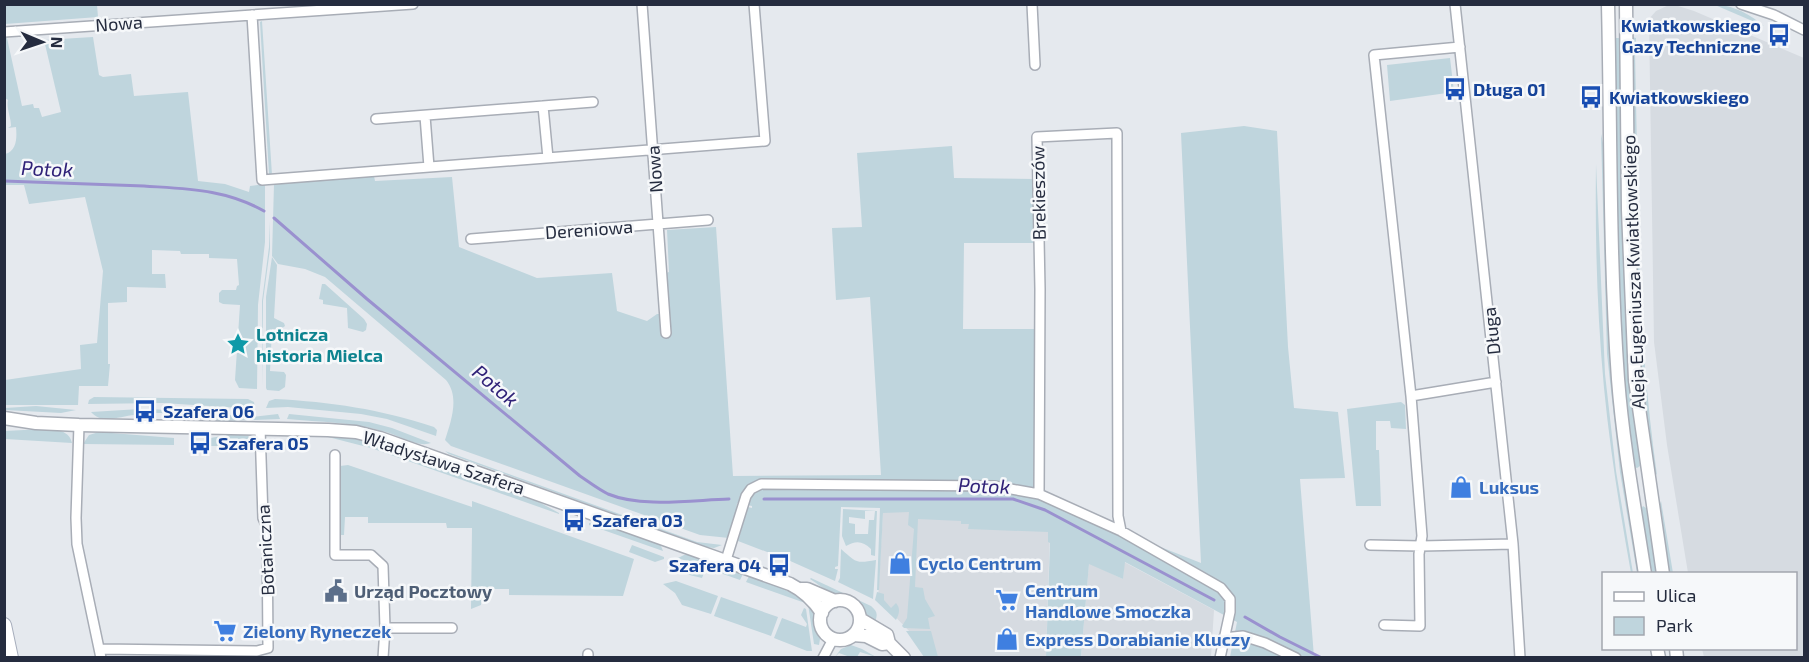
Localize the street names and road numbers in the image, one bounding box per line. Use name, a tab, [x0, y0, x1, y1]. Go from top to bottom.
street label: Nowa	[95, 10, 143, 36]
street label: Aleja Eugeniusza Kwiatkowskiego	[1617, 134, 1649, 410]
street label: Nowa	[641, 145, 667, 193]
street label: Brekieszów	[1026, 145, 1050, 240]
street label: Dereniowa	[544, 215, 634, 243]
street label: Długa	[1478, 306, 1504, 356]
street label: Władysława Szafera	[360, 425, 528, 499]
street label: Botaniczna	[252, 504, 278, 596]

